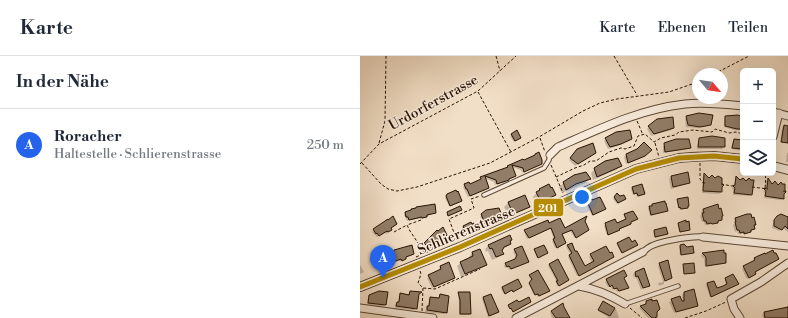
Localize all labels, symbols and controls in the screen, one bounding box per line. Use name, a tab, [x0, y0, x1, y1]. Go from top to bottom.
text: Karte	[20, 16, 73, 40]
text: Karte	[599, 19, 636, 37]
text: Ebenen	[658, 19, 706, 37]
text: Teilen	[728, 19, 768, 37]
north arrow	[692, 68, 728, 104]
map controls	[740, 68, 776, 176]
button: +	[740, 68, 776, 104]
text: In der Nähe	[16, 71, 109, 93]
street label: Urdorferstrasse	[386, 71, 481, 135]
button: −	[740, 104, 776, 140]
text: Roracher	[54, 127, 122, 146]
text: A	[24, 137, 34, 153]
text: 250 m	[307, 137, 344, 153]
button: layers	[740, 140, 776, 176]
text: Haltestelle · Schlierenstrasse	[54, 146, 221, 162]
your location	[572, 187, 592, 207]
line badge: 201	[533, 198, 564, 217]
street label: Schlierenstrasse	[415, 202, 518, 260]
text: 201	[538, 202, 559, 216]
pin: A	[370, 245, 396, 278]

